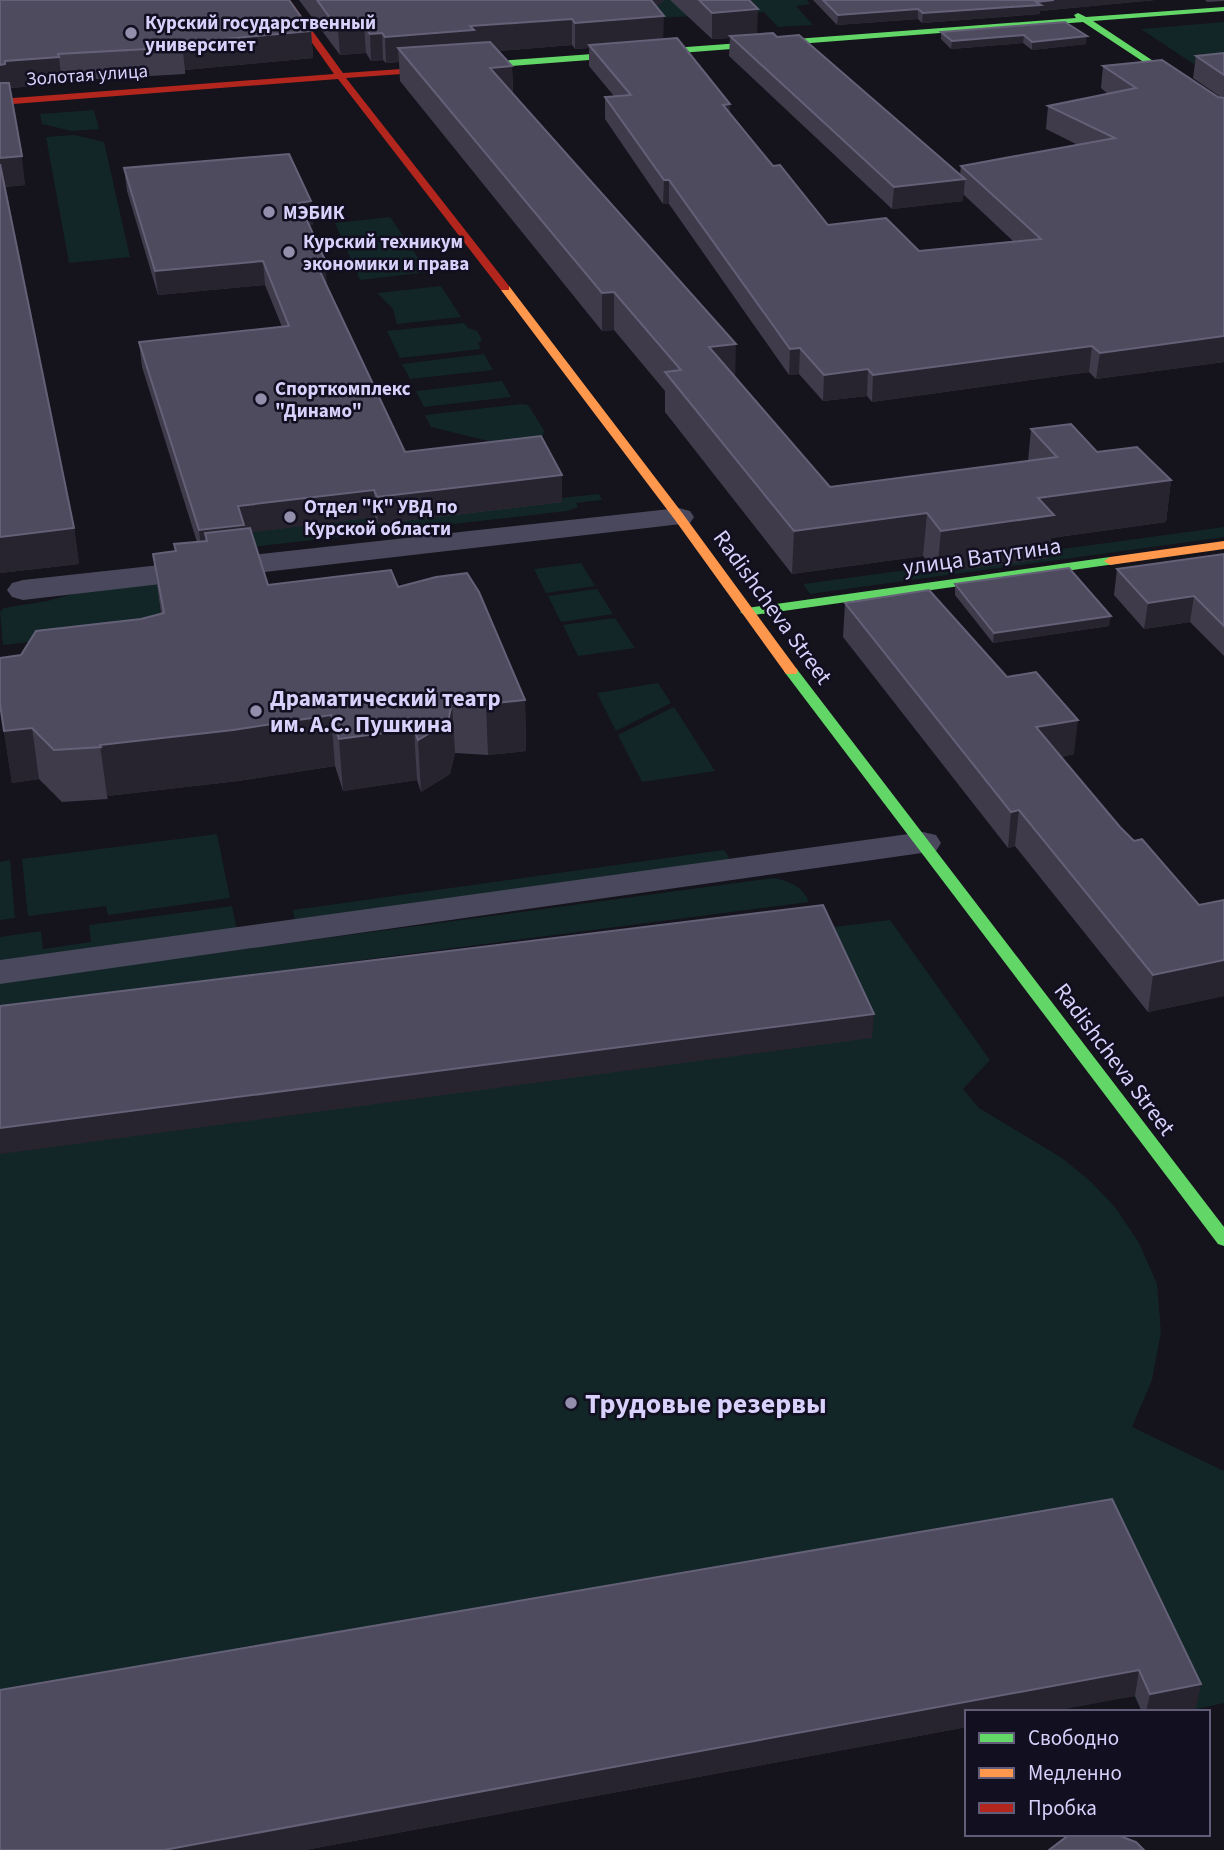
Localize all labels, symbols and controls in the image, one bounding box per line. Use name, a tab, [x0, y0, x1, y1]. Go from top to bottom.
place label: Курский государственный университет	[145, 10, 376, 59]
marker: Курский государственный университет	[123, 25, 139, 41]
street label: Золотая улица	[25, 58, 149, 93]
place label: МЭБИК	[283, 200, 345, 227]
marker: МЭБИК	[261, 204, 277, 220]
place label: Курский техникум экономики и права	[303, 229, 469, 278]
marker: Курский техникум экономики и права	[281, 244, 297, 260]
place label: Спорткомплекс "Динамо"	[275, 376, 411, 425]
marker: Спорткомплекс "Динамо"	[253, 391, 269, 407]
place label: Отдел "К" УВД по Курской области	[304, 494, 458, 543]
marker: Отдел "К" УВД по Курской области	[282, 509, 298, 525]
street label: Radishcheva Street	[705, 523, 840, 692]
street label: улица Ватутина	[901, 529, 1063, 584]
place label: Драматический театр им. А.С. Пушкина	[270, 682, 501, 741]
marker: Драматический театр им. А.С. Пушкина	[248, 703, 264, 719]
street label: Radishcheva Street	[1046, 976, 1183, 1143]
place label: Трудовые резервы	[585, 1384, 827, 1424]
marker: Трудовые резервы	[563, 1395, 579, 1411]
legend	[965, 1710, 1210, 1836]
text: Свободно	[1028, 1723, 1119, 1753]
text: Медленно	[1028, 1758, 1122, 1788]
text: Пробка	[1028, 1793, 1097, 1823]

